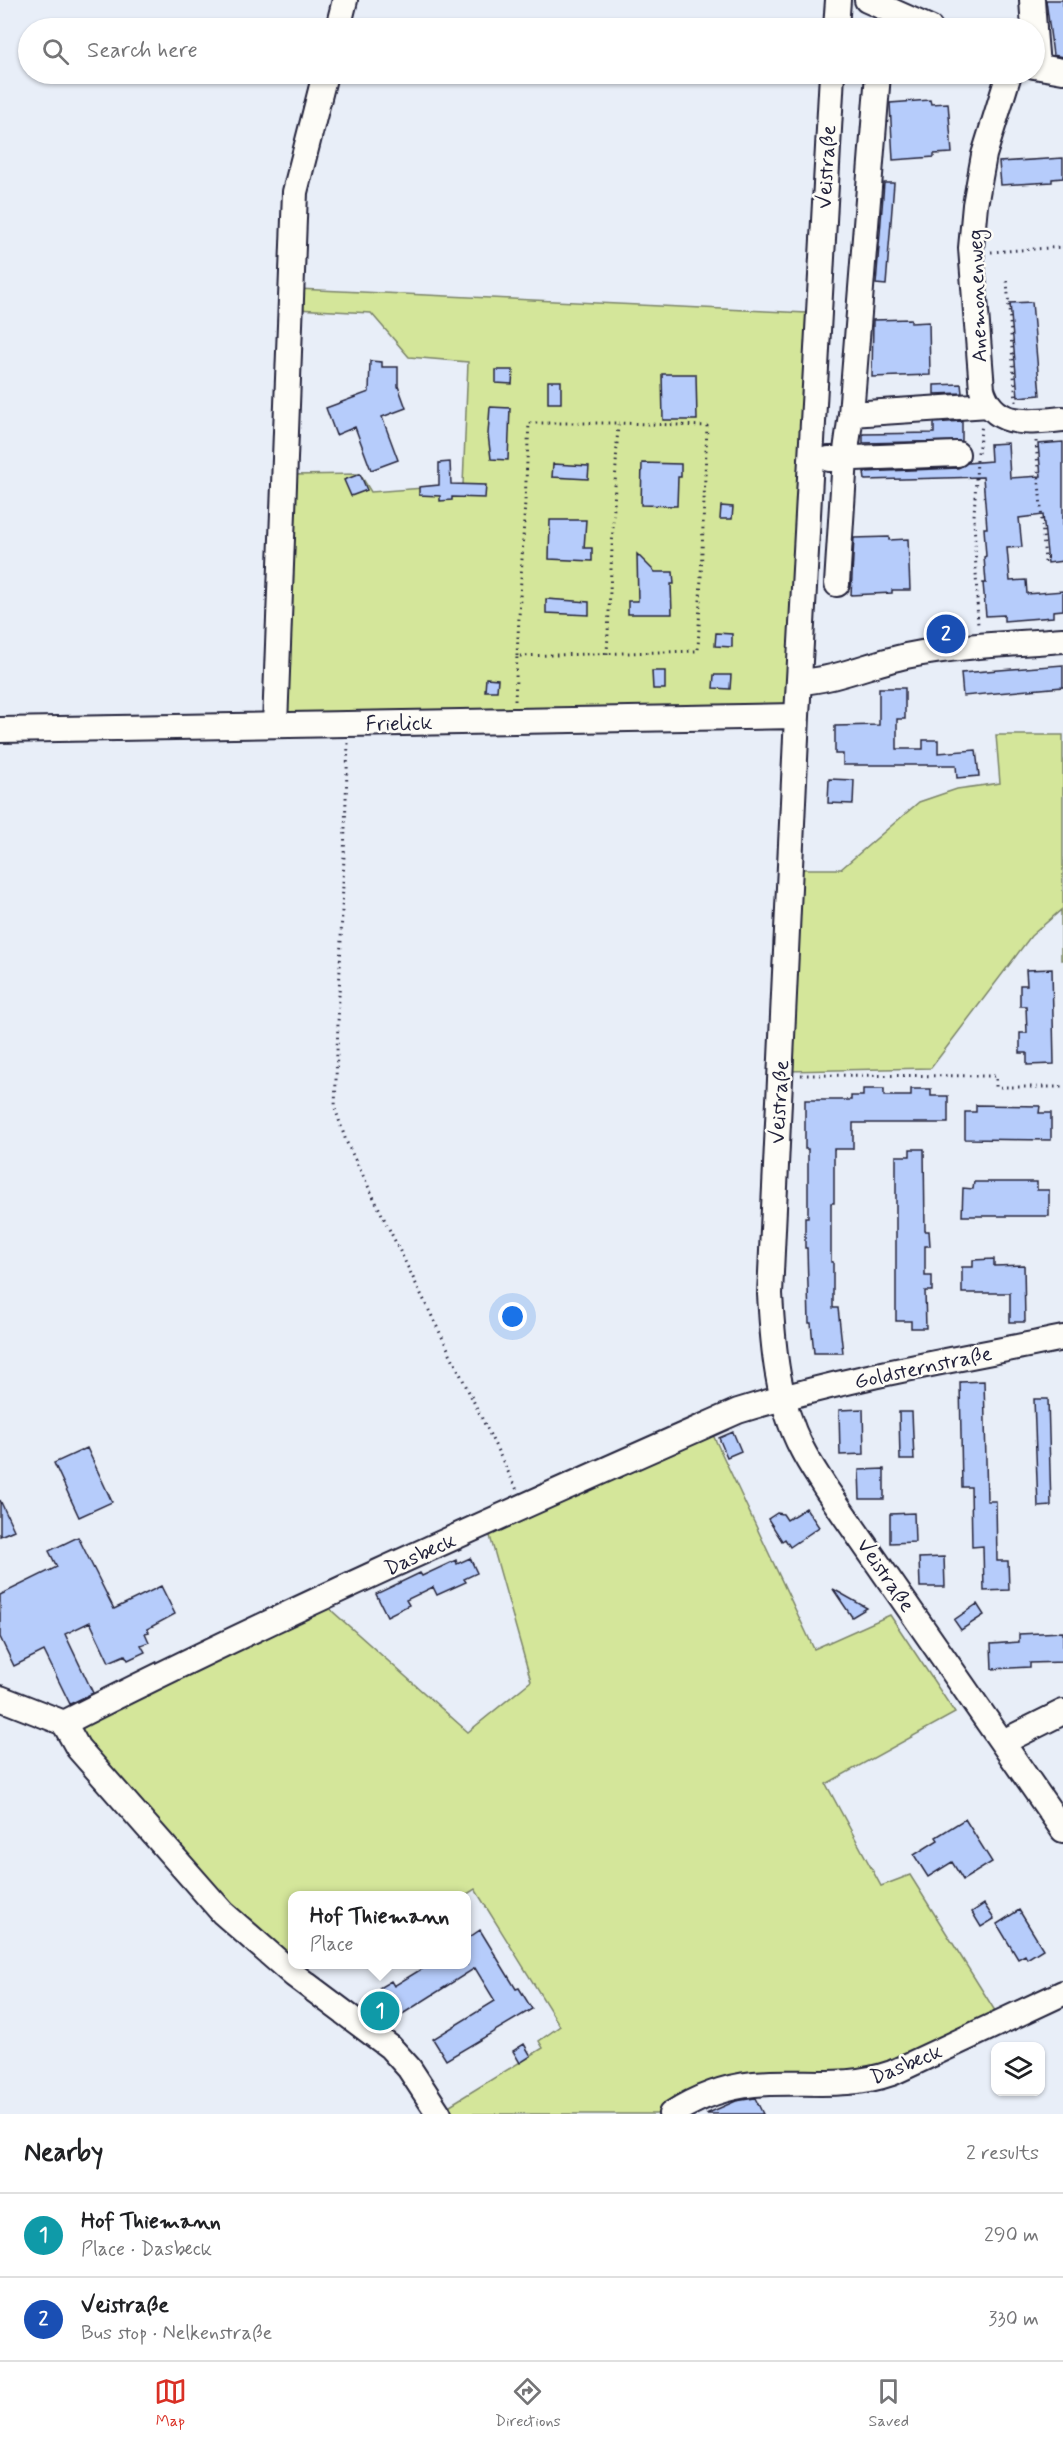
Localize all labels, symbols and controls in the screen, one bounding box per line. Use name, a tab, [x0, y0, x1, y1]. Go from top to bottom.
search box	[18, 18, 1045, 84]
icon: search	[39, 35, 72, 68]
text: Search here	[87, 37, 198, 65]
street label: Veistraße	[811, 124, 843, 210]
street label: Anemonenweg	[962, 229, 995, 363]
pin: 2	[926, 612, 966, 656]
street label: Frielick	[365, 709, 433, 739]
street label: Veistraße	[764, 1059, 796, 1145]
your location	[498, 1302, 527, 1331]
street label: Goldsternstraße	[852, 1340, 994, 1396]
street label: Dasbeck	[380, 1527, 461, 1583]
street label: Veistraße	[850, 1533, 921, 1618]
popup	[288, 1891, 471, 1969]
text: Hof Thiemann	[310, 1903, 449, 1931]
text: Place	[310, 1931, 354, 1958]
pin: 1	[360, 1988, 400, 2034]
street label: Dasbeck	[866, 2038, 947, 2092]
map controls	[991, 2042, 1045, 2096]
button: layers	[991, 2042, 1045, 2096]
text: Nearby	[24, 2136, 103, 2170]
text: 2 results	[966, 2140, 1039, 2167]
text: Hof Thiemann	[81, 2208, 221, 2236]
text: 1	[39, 2222, 48, 2249]
text: 290 m	[984, 2222, 1039, 2249]
text: Place · Dasbeck	[81, 2236, 212, 2263]
text: Veistraße	[81, 2292, 169, 2320]
text: 2	[39, 2306, 48, 2333]
text: 330 m	[988, 2306, 1039, 2333]
text: Bus stop · Nelkenstraße	[81, 2320, 272, 2347]
tab: Map	[154, 2375, 187, 2432]
tab: Directions	[495, 2375, 561, 2432]
tab: Saved	[869, 2375, 909, 2432]

